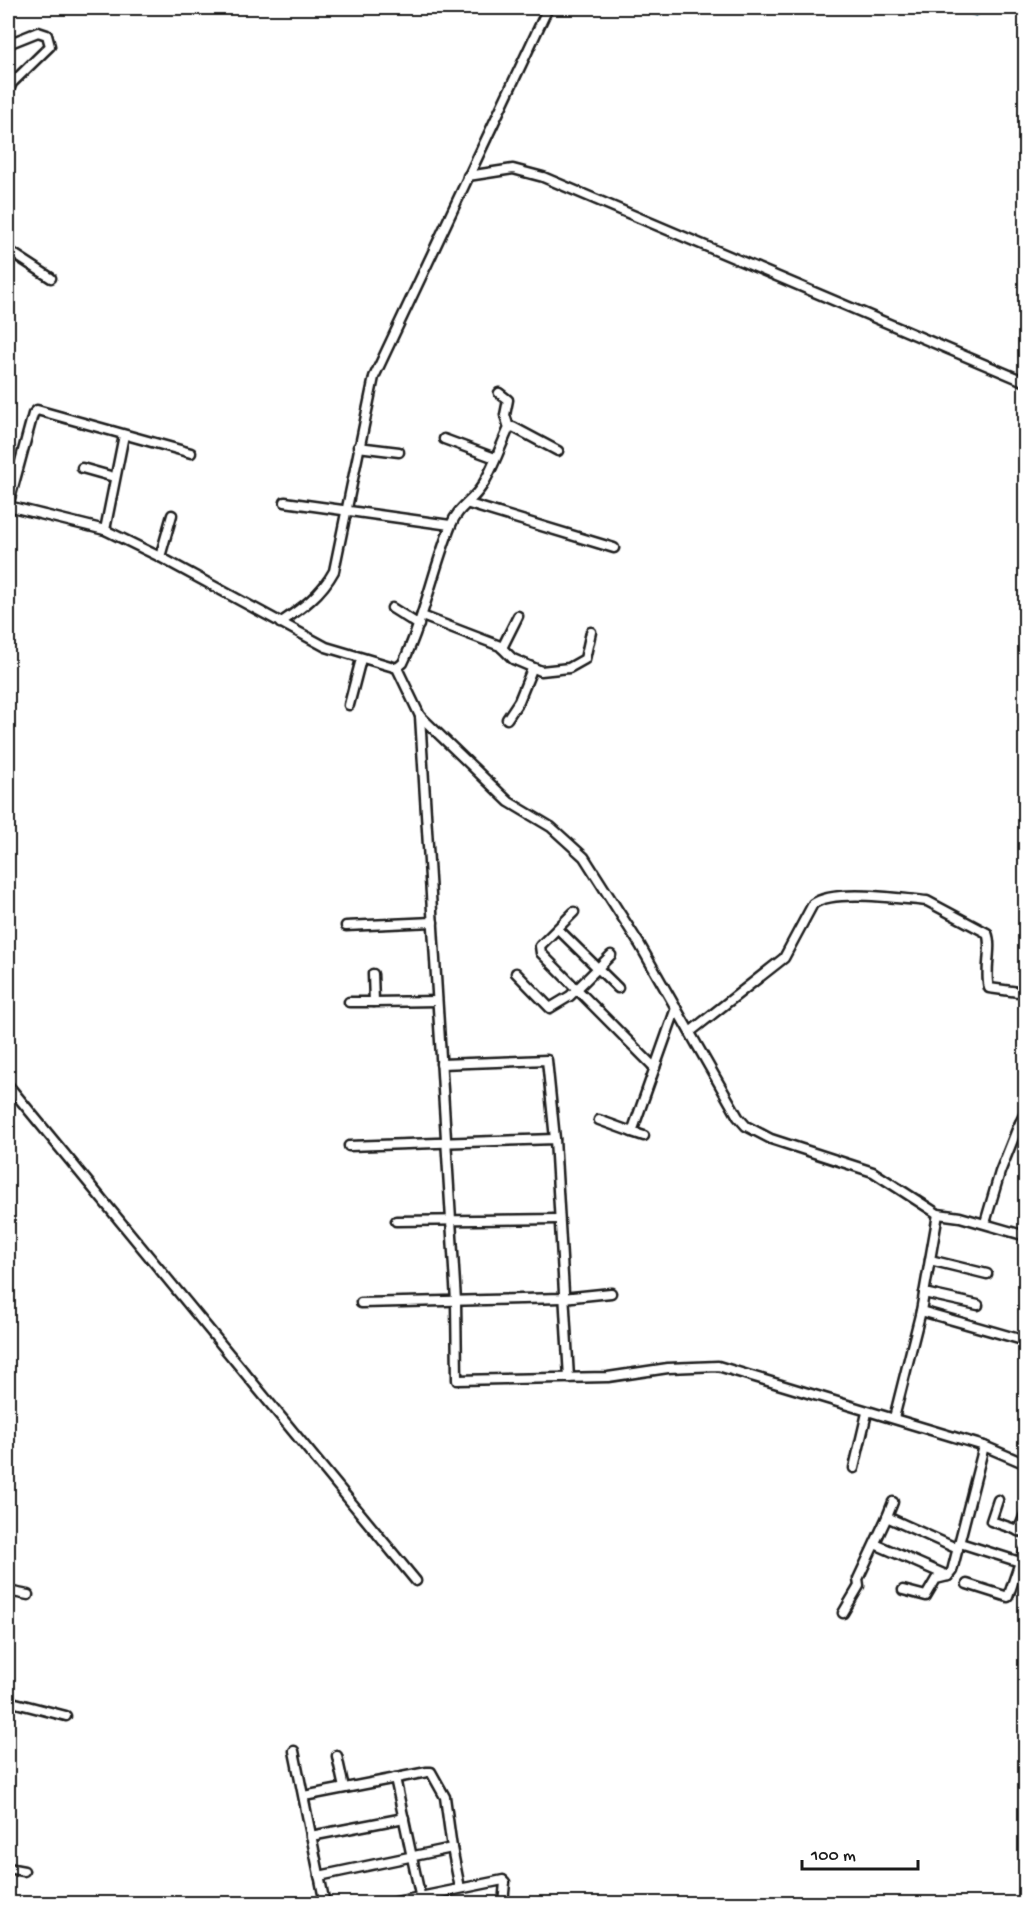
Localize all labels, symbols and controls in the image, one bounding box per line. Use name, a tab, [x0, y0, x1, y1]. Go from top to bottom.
scale bar	[802, 1833, 918, 1871]
text: 100 m	[810, 1846, 856, 1867]

